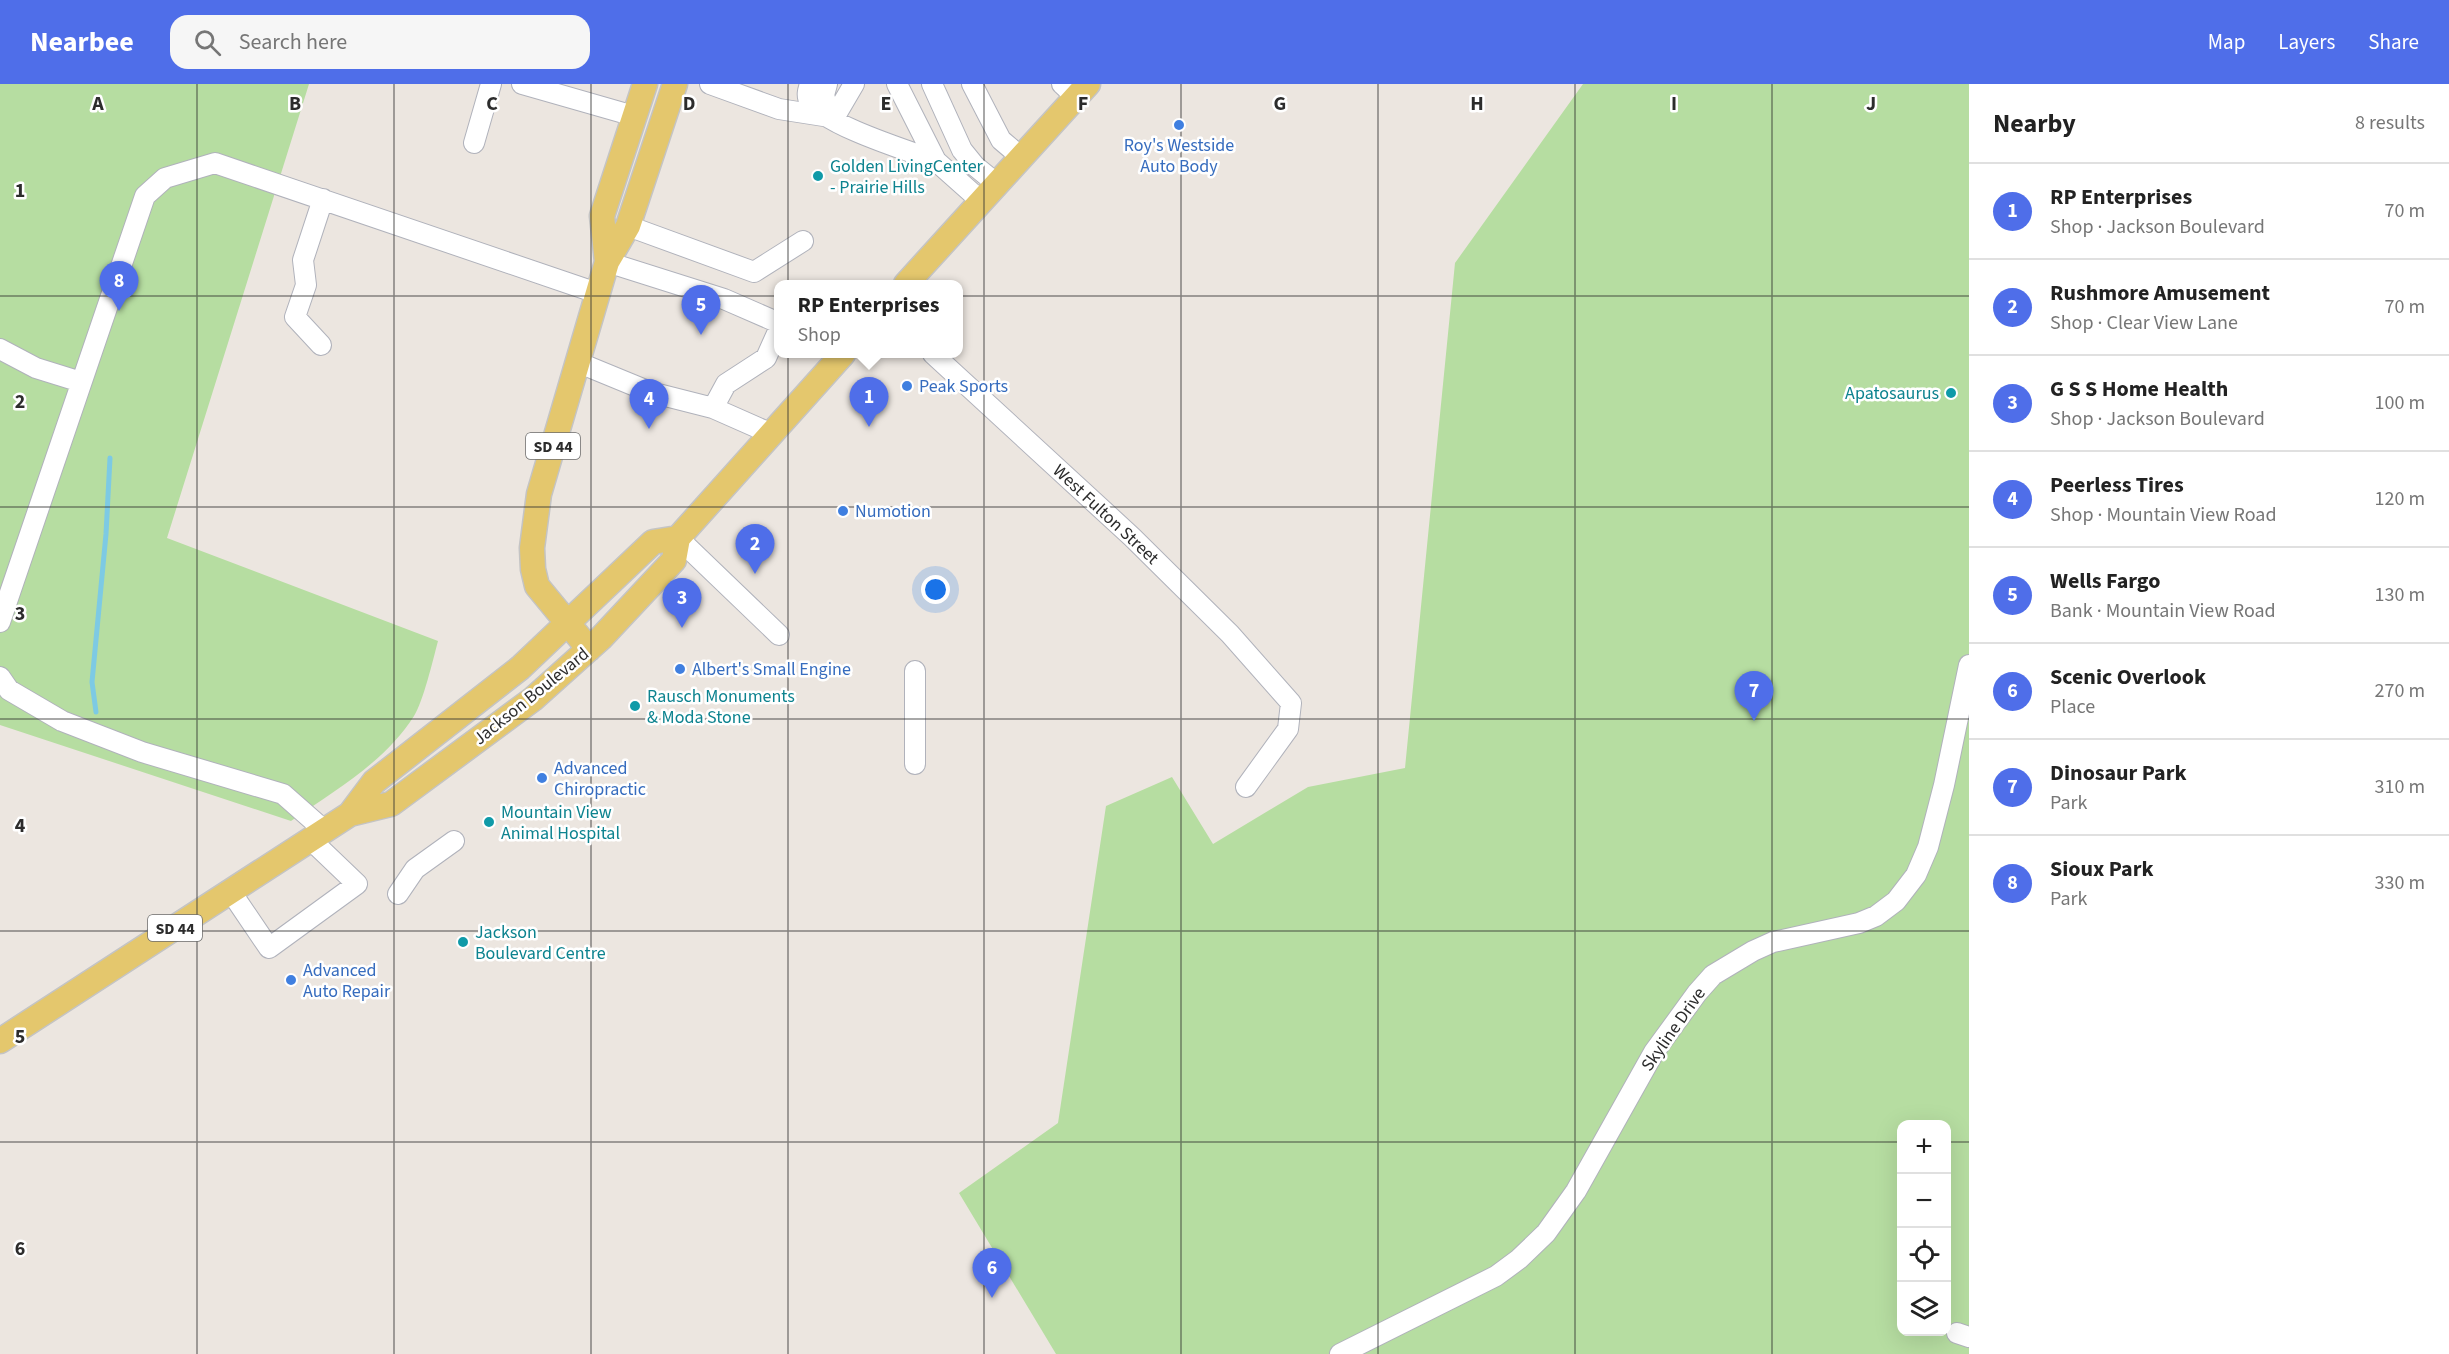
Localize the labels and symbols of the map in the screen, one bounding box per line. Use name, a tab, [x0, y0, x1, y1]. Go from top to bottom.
text: A	[91, 90, 104, 118]
text: B	[289, 90, 301, 118]
text: C	[486, 90, 498, 118]
text: D	[683, 90, 695, 118]
text: E	[881, 90, 891, 118]
text: F	[1078, 90, 1088, 118]
text: G	[1274, 90, 1286, 118]
text: H	[1470, 90, 1484, 118]
text: I	[1671, 90, 1677, 118]
text: J	[1866, 90, 1876, 118]
marker: Roy's Westside Auto Body	[1172, 118, 1186, 132]
place label: Roy's Westside Auto Body	[1124, 133, 1234, 179]
place label: Golden LivingCenter - Prairie Hills	[830, 154, 984, 200]
marker: Golden LivingCenter - Prairie Hills	[811, 169, 825, 183]
text: 1	[15, 177, 25, 205]
pin: 8	[100, 262, 138, 311]
pin: 5	[682, 286, 720, 335]
place label: Peak Sports	[919, 374, 1008, 399]
pin: 1	[850, 378, 888, 427]
marker: Peak Sports	[900, 379, 914, 393]
pin: 4	[630, 380, 668, 429]
place label: Apatosaurus	[1845, 381, 1939, 406]
marker: Apatosaurus	[1944, 386, 1958, 400]
text: 2	[15, 388, 25, 416]
road number: SD 44	[526, 433, 580, 459]
street label: West Fulton Street	[1047, 458, 1164, 570]
place label: Numotion	[855, 499, 931, 524]
marker: Numotion	[836, 504, 850, 518]
pin: 2	[736, 524, 774, 574]
your location	[921, 575, 950, 604]
pin: 3	[662, 578, 702, 628]
text: 3	[15, 600, 25, 628]
street label: Jackson Boulevard	[468, 642, 595, 751]
place label: Albert's Small Engine	[692, 657, 851, 682]
marker: Albert's Small Engine	[673, 662, 687, 676]
pin: 7	[1734, 672, 1774, 721]
place label: Rausch Monuments & Moda Stone	[647, 684, 795, 730]
marker: Rausch Monuments & Moda Stone	[628, 699, 642, 713]
place label: Advanced Chiropractic	[554, 756, 646, 802]
marker: Advanced Chiropractic	[535, 771, 549, 785]
place label: Mountain View Animal Hospital	[501, 800, 620, 846]
text: 4	[15, 812, 26, 840]
marker: Mountain View Animal Hospital	[482, 815, 496, 829]
road number: SD 44	[148, 915, 202, 941]
place label: Jackson Boulevard Centre	[475, 920, 606, 966]
marker: Jackson Boulevard Centre	[456, 935, 470, 949]
place label: Advanced Auto Repair	[303, 958, 391, 1004]
marker: Advanced Auto Repair	[284, 973, 298, 987]
street label: Skyline Drive	[1635, 982, 1712, 1076]
text: 5	[15, 1023, 25, 1051]
text: 6	[15, 1235, 25, 1263]
pin: 6	[972, 1248, 1012, 1298]

